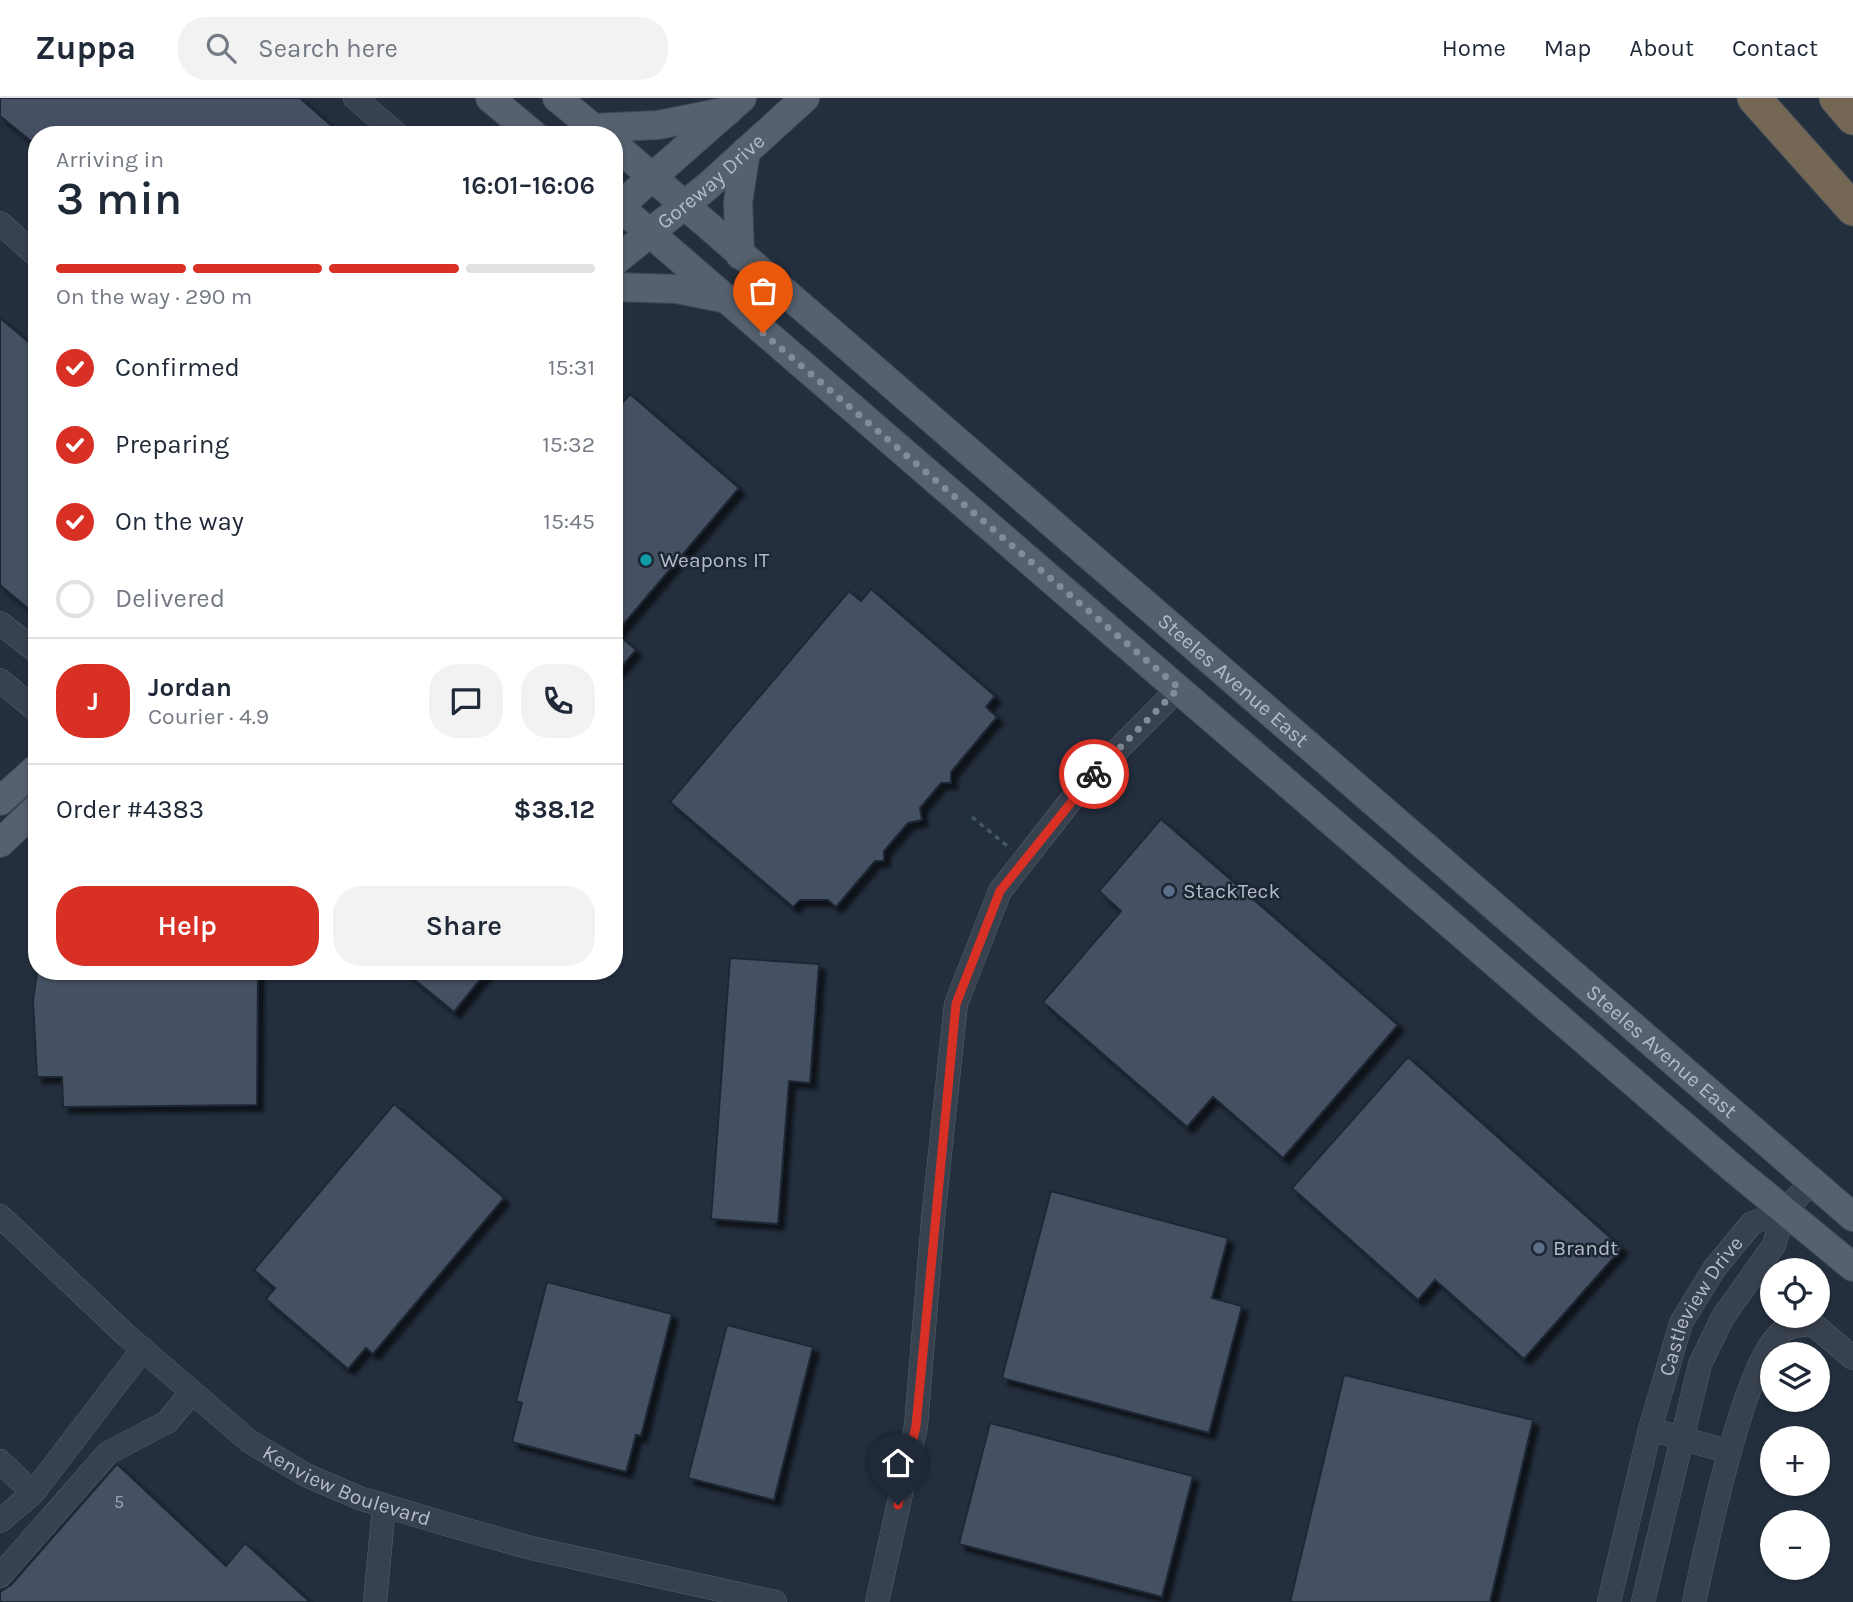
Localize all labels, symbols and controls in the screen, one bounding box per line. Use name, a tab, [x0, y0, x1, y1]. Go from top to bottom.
search box	[178, 17, 668, 80]
text: Zuppa	[35, 29, 136, 67]
icon: search	[202, 29, 240, 67]
text: Search here	[258, 33, 398, 64]
text: Home	[1442, 34, 1506, 62]
text: Map	[1544, 34, 1591, 62]
text: About	[1629, 34, 1694, 62]
text: Contact	[1732, 34, 1818, 62]
street label: Goreway Drive	[652, 129, 770, 234]
text: Arriving in	[56, 146, 164, 173]
text: 16:01–16:06	[462, 170, 595, 201]
text: 3 min	[56, 172, 182, 226]
pin	[733, 261, 793, 333]
icon: bag	[744, 272, 782, 310]
text: On the way · 290 m	[56, 283, 252, 310]
icon: check	[56, 349, 94, 387]
text: Confirmed	[115, 352, 240, 383]
text: 15:31	[548, 354, 595, 381]
icon: check	[56, 426, 94, 464]
text: Preparing	[115, 429, 229, 460]
text: 15:32	[542, 431, 595, 458]
icon: check	[56, 503, 94, 541]
text: On the way	[115, 506, 244, 537]
text: 15:45	[543, 508, 595, 535]
place label: Weapons IT	[660, 548, 770, 572]
marker: Weapons IT	[638, 552, 654, 568]
text: Delivered	[115, 583, 225, 614]
street label: Steeles Avenue East	[1153, 608, 1313, 752]
button: chat	[429, 664, 503, 738]
button: phone	[521, 664, 595, 738]
text: Jordan	[148, 672, 232, 703]
text: J	[87, 686, 99, 717]
text: Courier · 4.9	[148, 703, 269, 730]
courier	[1059, 739, 1129, 809]
icon: bike	[1075, 755, 1113, 793]
text: Order #4383	[56, 794, 204, 825]
text: $38.12	[514, 794, 595, 825]
place label: StackTeck	[1183, 879, 1280, 903]
marker: StackTeck	[1161, 883, 1177, 899]
button: Help	[56, 886, 319, 966]
button: Share	[333, 886, 595, 966]
street label: Steeles Avenue East	[1582, 980, 1742, 1123]
street label: Castleview Drive	[1654, 1231, 1748, 1379]
place label: Brandt	[1553, 1236, 1618, 1260]
marker: Brandt	[1531, 1240, 1547, 1256]
map controls	[1760, 1258, 1830, 1580]
button: locate	[1760, 1258, 1830, 1328]
button: layers	[1760, 1342, 1830, 1412]
button: +	[1760, 1426, 1830, 1496]
pin	[868, 1433, 928, 1505]
street label: Kenview Boulevard	[258, 1440, 434, 1531]
icon: home	[879, 1444, 917, 1482]
house number: 5	[114, 1491, 124, 1513]
button: −	[1760, 1510, 1830, 1580]

